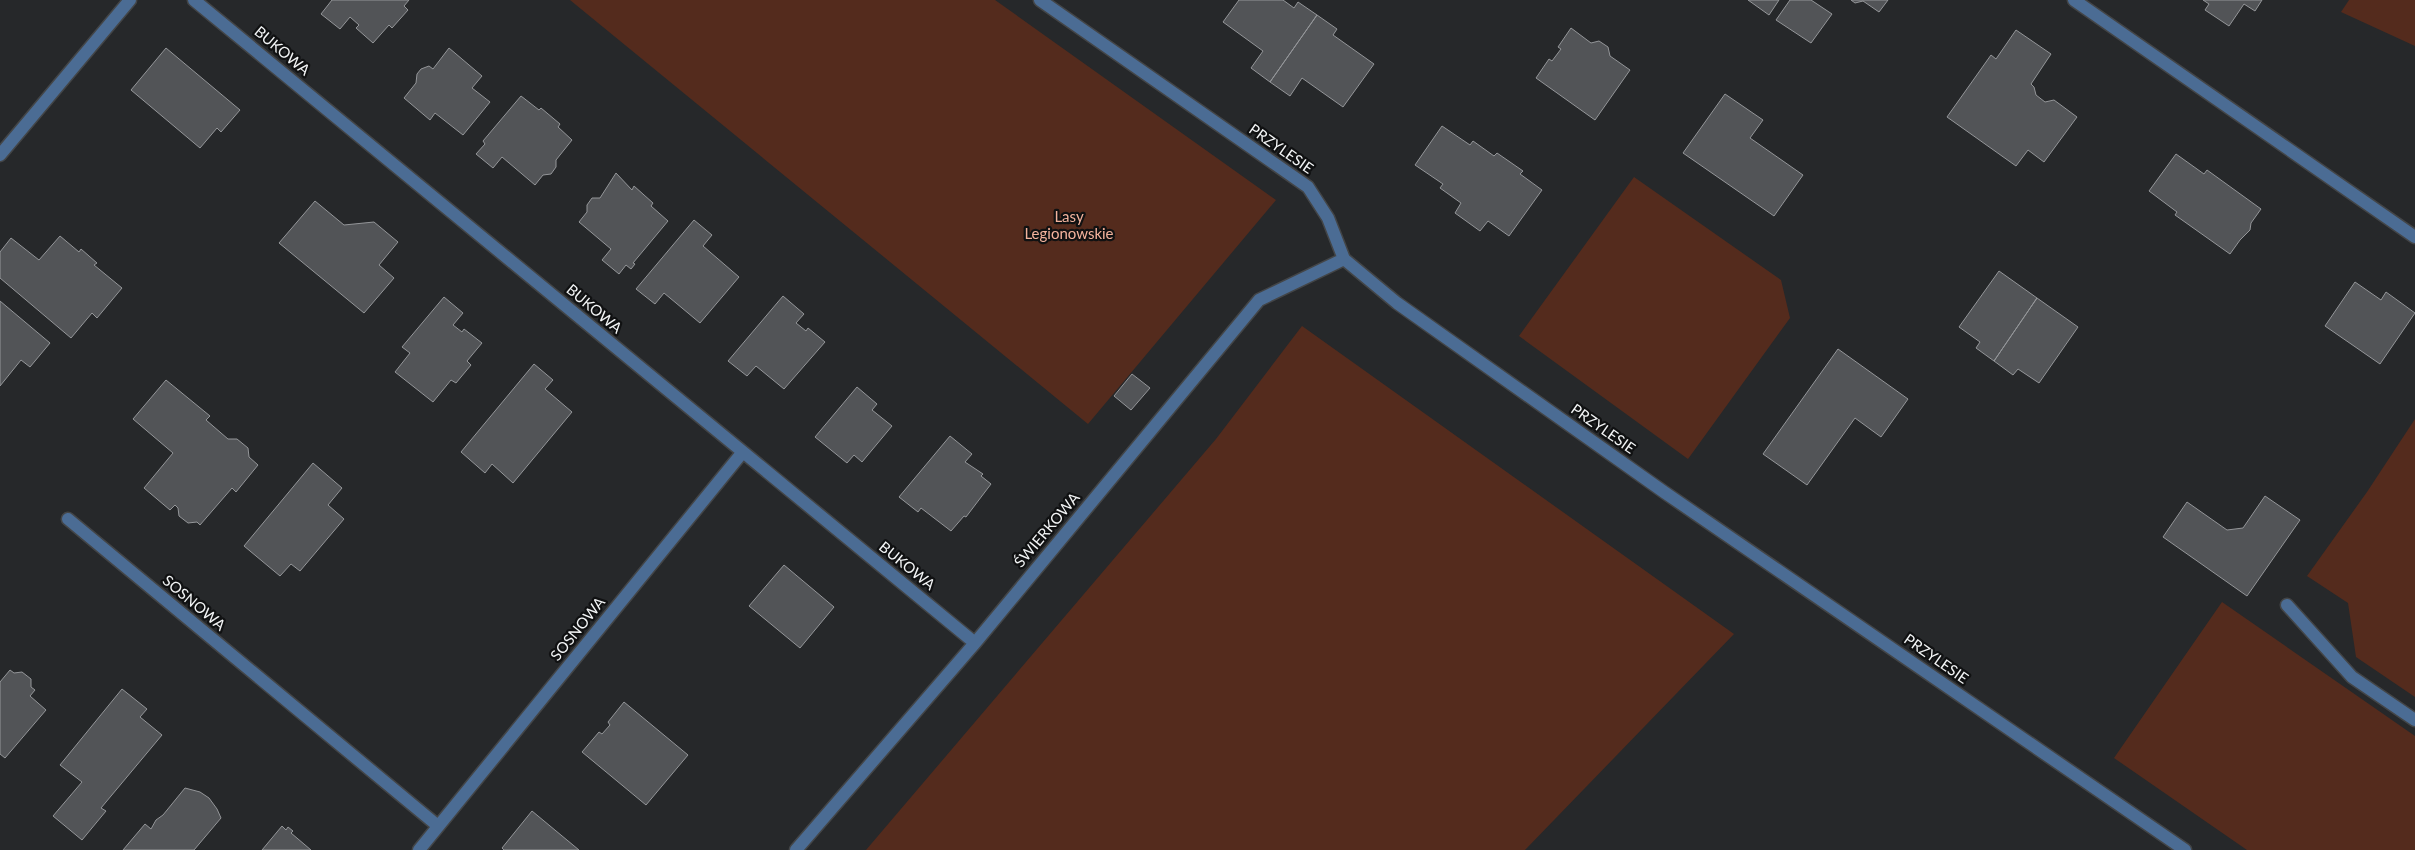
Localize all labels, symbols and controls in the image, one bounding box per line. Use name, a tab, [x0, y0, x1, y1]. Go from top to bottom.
street label: BUKOWA	[251, 22, 315, 79]
street label: PRZYLESIE	[1246, 120, 1317, 177]
park label: Lasy Legionowskie	[1024, 207, 1114, 242]
street label: BUKOWA	[563, 280, 627, 337]
street label: PRZYLESIE	[1568, 400, 1639, 457]
street label: ŚWIERKOWA	[1010, 488, 1083, 570]
street label: BUKOWA	[876, 537, 940, 594]
street label: SOSNOWA	[160, 571, 230, 634]
street label: SOSNOWA	[546, 592, 609, 664]
street label: PRZYLESIE	[1901, 630, 1972, 687]

